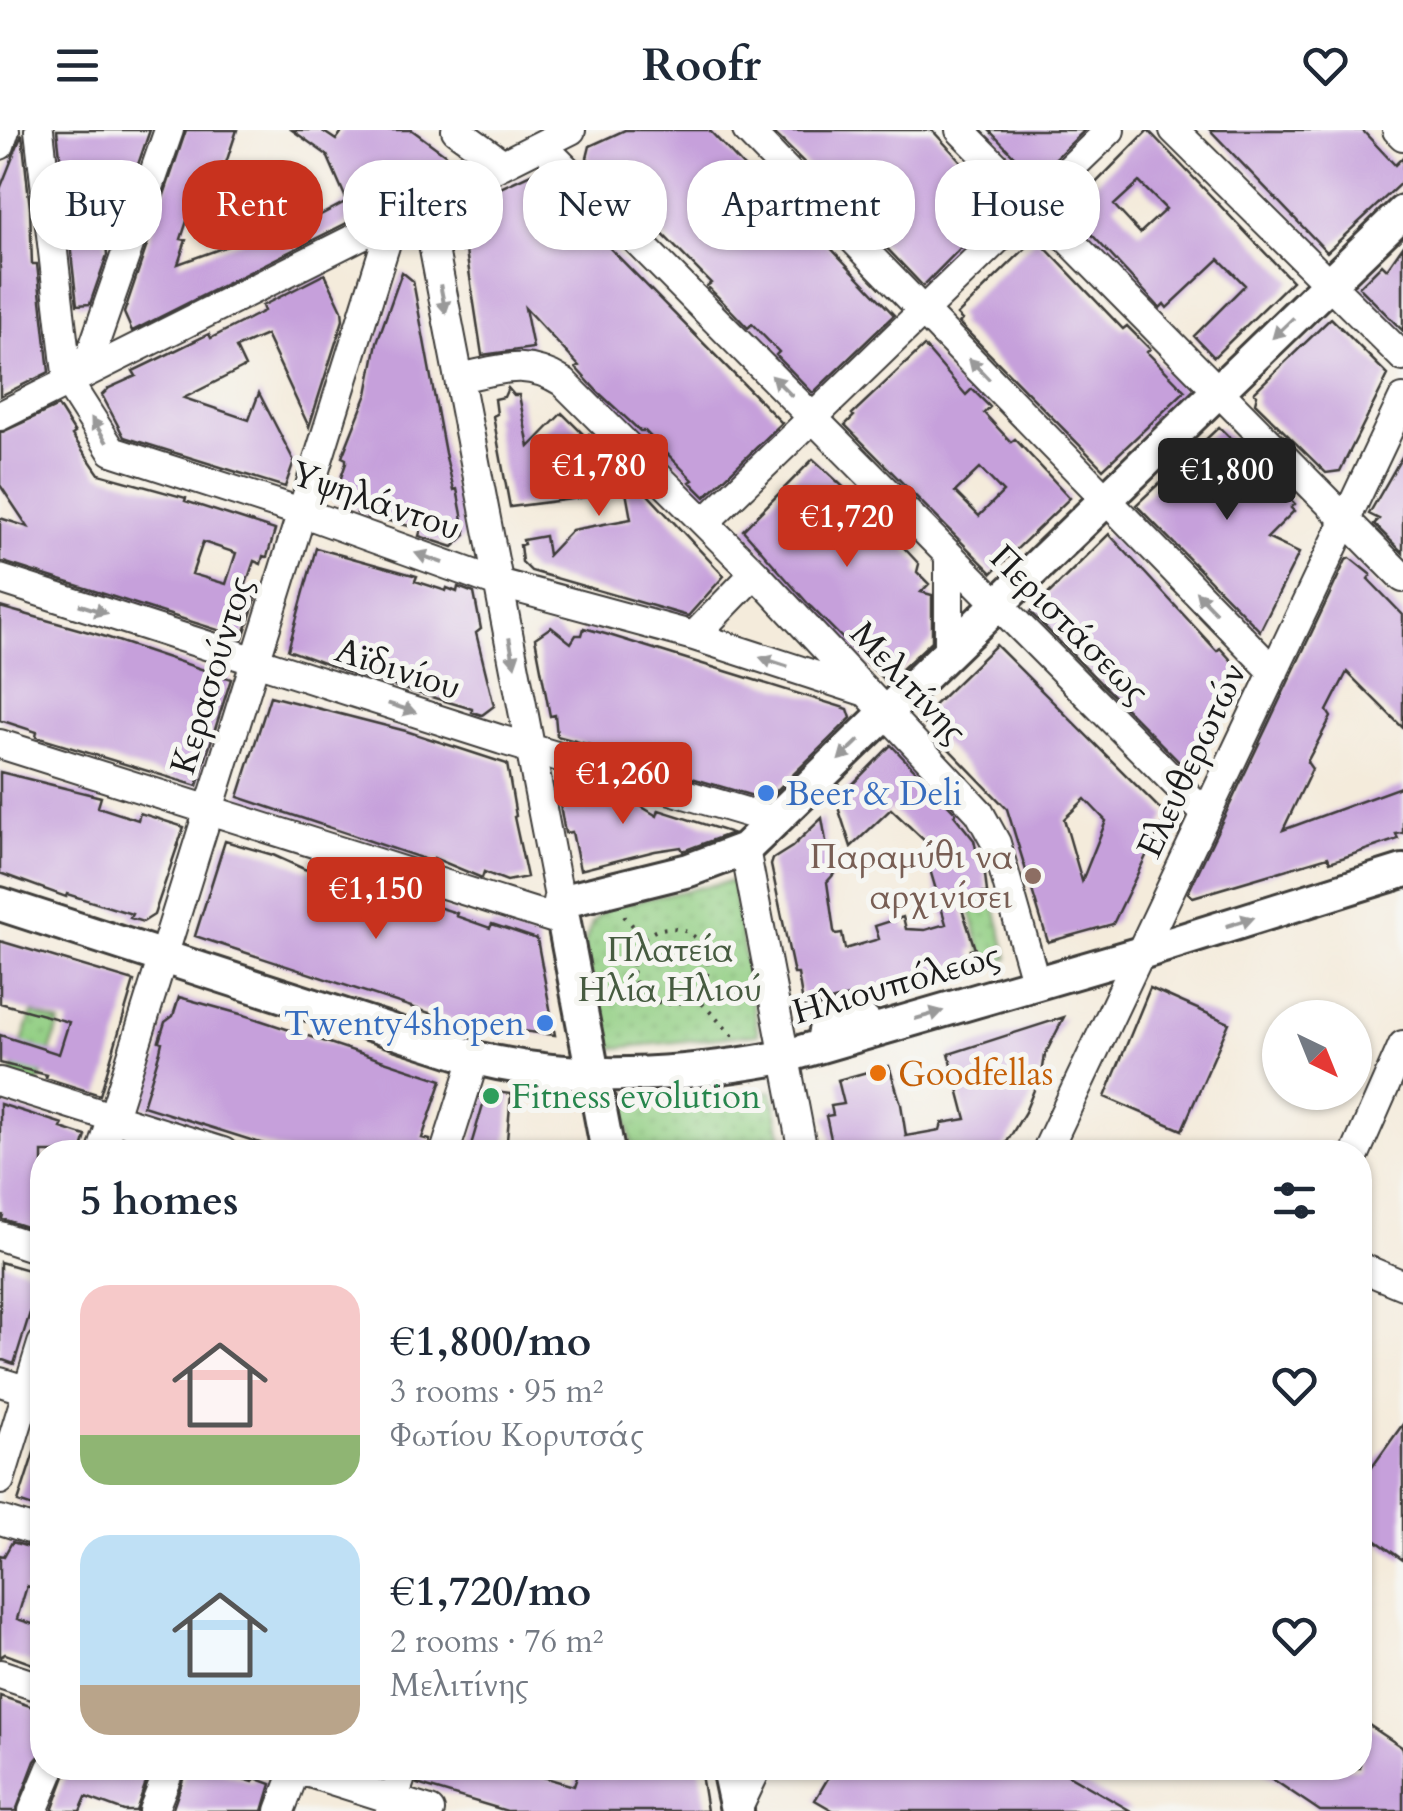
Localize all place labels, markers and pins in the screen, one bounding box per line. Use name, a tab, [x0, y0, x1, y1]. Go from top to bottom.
pin: €1,780	[518, 434, 680, 519]
pin: €1,800	[1146, 438, 1308, 523]
pin: €1,720	[766, 485, 928, 570]
pin: €1,260	[542, 742, 704, 827]
place label: Beer & Deli	[786, 770, 962, 818]
marker: Beer & Deli	[755, 782, 777, 804]
place label: Παραμύθι να αρχινίσει	[810, 833, 1013, 921]
pin: €1,150	[295, 857, 457, 942]
marker: Παραμύθι να αρχινίσει	[1022, 865, 1044, 887]
place label: Twenty4shopen	[284, 1000, 525, 1048]
marker: Twenty4shopen	[534, 1012, 556, 1034]
place label: Goodfellas	[898, 1050, 1053, 1098]
marker: Goodfellas	[867, 1062, 889, 1084]
place label: Fitness evolution	[511, 1073, 761, 1121]
marker: Fitness evolution	[480, 1085, 502, 1107]

